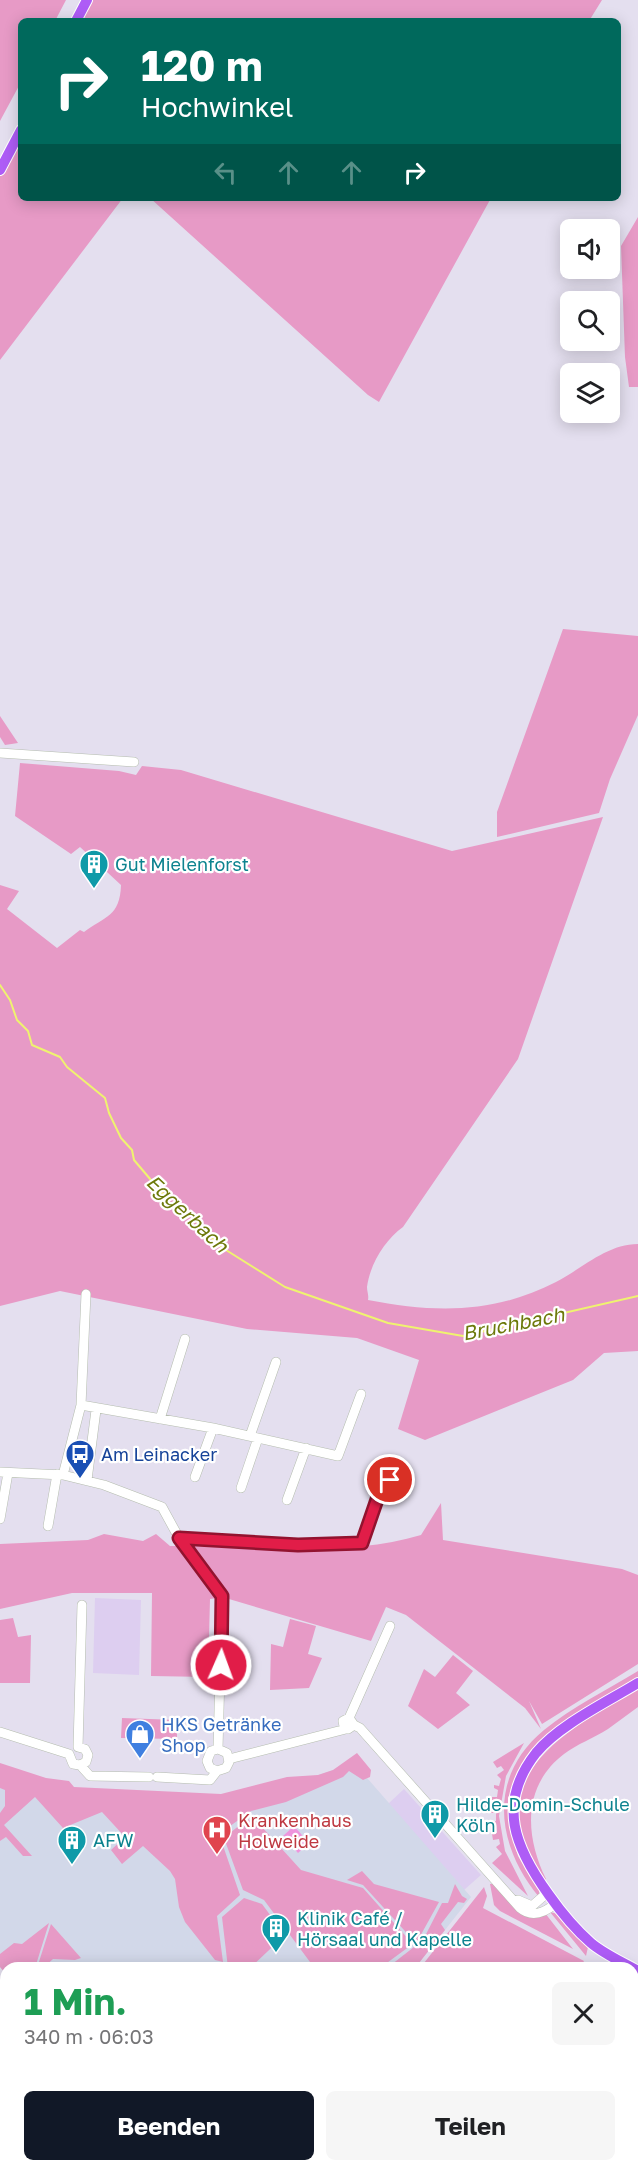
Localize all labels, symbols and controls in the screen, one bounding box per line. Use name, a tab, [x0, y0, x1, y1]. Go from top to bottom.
text: 120 m	[141, 40, 263, 90]
icon: right	[42, 42, 120, 120]
text: Hochwinkel	[141, 91, 294, 123]
icon: left	[209, 156, 242, 189]
icon: ahead	[272, 156, 305, 189]
icon: ahead	[335, 156, 368, 189]
icon: right	[398, 156, 431, 189]
map controls	[560, 219, 620, 423]
button: sound	[560, 219, 620, 279]
button: search	[560, 291, 620, 351]
button: layers	[560, 363, 620, 423]
building icon: Gut Mielenforst	[78, 848, 110, 890]
place label: Gut Mielenforst	[115, 853, 249, 875]
water label: Eggerbach	[142, 1169, 234, 1258]
water label: Bruchbach	[460, 1301, 567, 1345]
bus stop icon: Am Leinacker	[64, 1438, 96, 1480]
place label: Am Leinacker	[101, 1443, 217, 1465]
pin	[364, 1454, 415, 1505]
icon: arrive	[373, 1463, 406, 1496]
position arrow	[189, 1633, 253, 1697]
place label: HKS Getränke Shop	[161, 1713, 281, 1756]
shop icon: HKS Getränke Shop	[124, 1718, 156, 1760]
place label: Hilde-Domin-Schule Köln	[456, 1793, 630, 1836]
building icon: Hilde-Domin-Schule Köln	[419, 1798, 451, 1840]
place label: Krankenhaus Holweide	[238, 1809, 352, 1852]
hospital icon: Krankenhaus Holweide	[201, 1814, 233, 1856]
building icon: AFW	[56, 1824, 88, 1866]
place label: AFW	[93, 1829, 133, 1851]
place label: Klinik Café / Hörsaal und Kapelle	[297, 1907, 472, 1950]
building icon: Klinik Café / Hörsaal und Kapelle	[260, 1912, 292, 1954]
text: 1 Min.	[24, 1980, 127, 2023]
button: close	[552, 1982, 615, 2045]
text: 340 m · 06:03	[24, 2024, 154, 2048]
button: Beenden	[24, 2091, 314, 2160]
button: Teilen	[326, 2091, 615, 2160]

